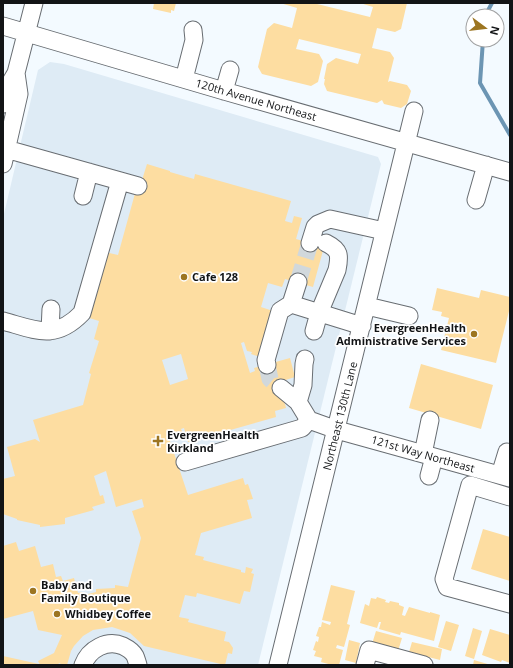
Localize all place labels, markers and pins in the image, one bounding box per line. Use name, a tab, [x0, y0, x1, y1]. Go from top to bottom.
place label: Cafe 128	[192, 269, 238, 284]
marker: Cafe 128	[179, 272, 189, 282]
place label: EvergreenHealth Administrative Services	[336, 320, 467, 348]
marker: EvergreenHealth Administrative Services	[469, 329, 479, 339]
place label: EvergreenHealth Kirkland	[167, 427, 259, 455]
marker: EvergreenHealth Kirkland	[152, 435, 164, 447]
place label: Baby and Family Boutique	[41, 577, 131, 605]
marker: Baby and Family Boutique	[28, 586, 38, 596]
place label: Whidbey Coffee	[65, 606, 152, 621]
marker: Whidbey Coffee	[52, 609, 62, 619]

